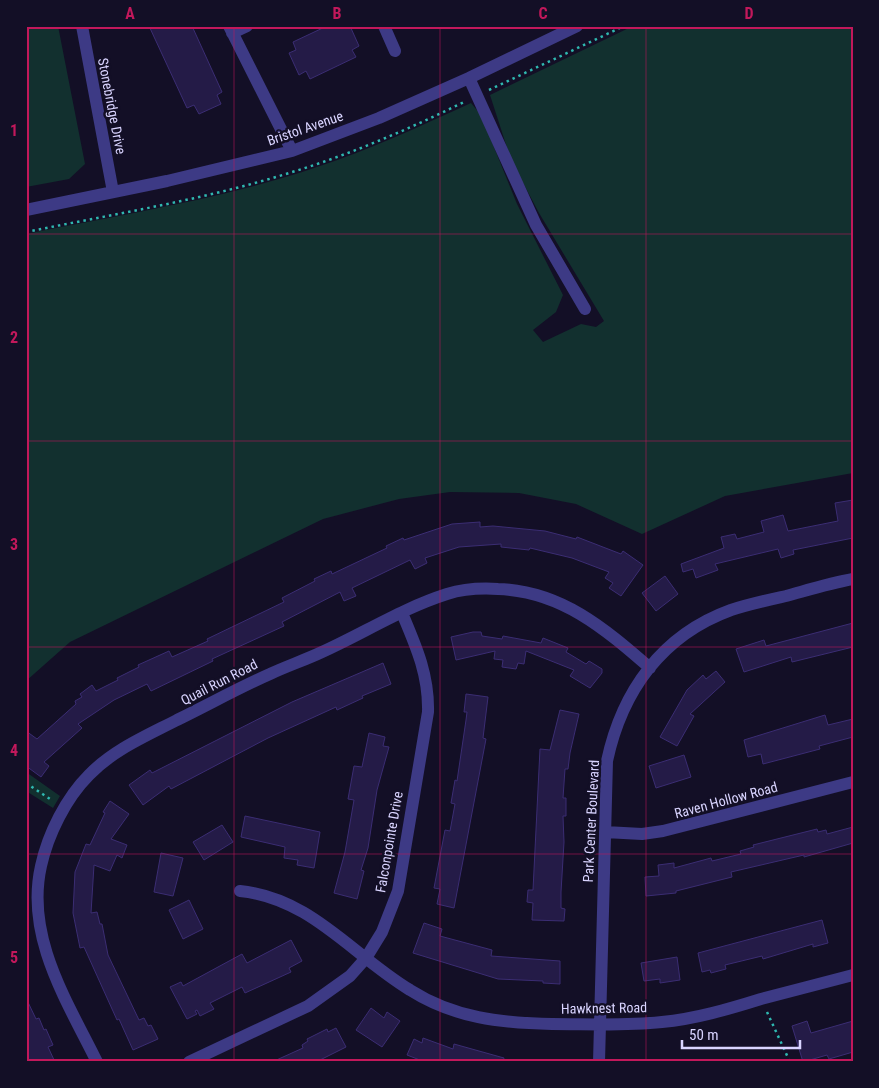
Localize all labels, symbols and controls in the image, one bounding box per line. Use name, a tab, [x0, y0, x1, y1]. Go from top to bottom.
text: A	[125, 4, 135, 23]
text: B	[333, 4, 342, 23]
text: C	[538, 4, 548, 23]
text: D	[744, 4, 754, 23]
street label: Stonebridge Drive	[95, 57, 129, 156]
street label: Bristol Avenue	[265, 107, 345, 148]
text: 1	[10, 121, 18, 140]
text: 2	[10, 328, 18, 347]
text: 3	[10, 535, 18, 554]
street label: Quail Run Road	[178, 656, 260, 708]
text: 4	[10, 741, 18, 760]
street label: Park Center Boulevard	[580, 759, 602, 883]
street label: Raven Hollow Road	[673, 779, 779, 821]
street label: Falconpointe Drive	[372, 790, 406, 894]
text: 5	[10, 948, 18, 967]
street label: Hawknest Road	[561, 999, 647, 1017]
scale bar	[682, 1018, 799, 1050]
text: 50 m	[689, 1026, 719, 1044]

